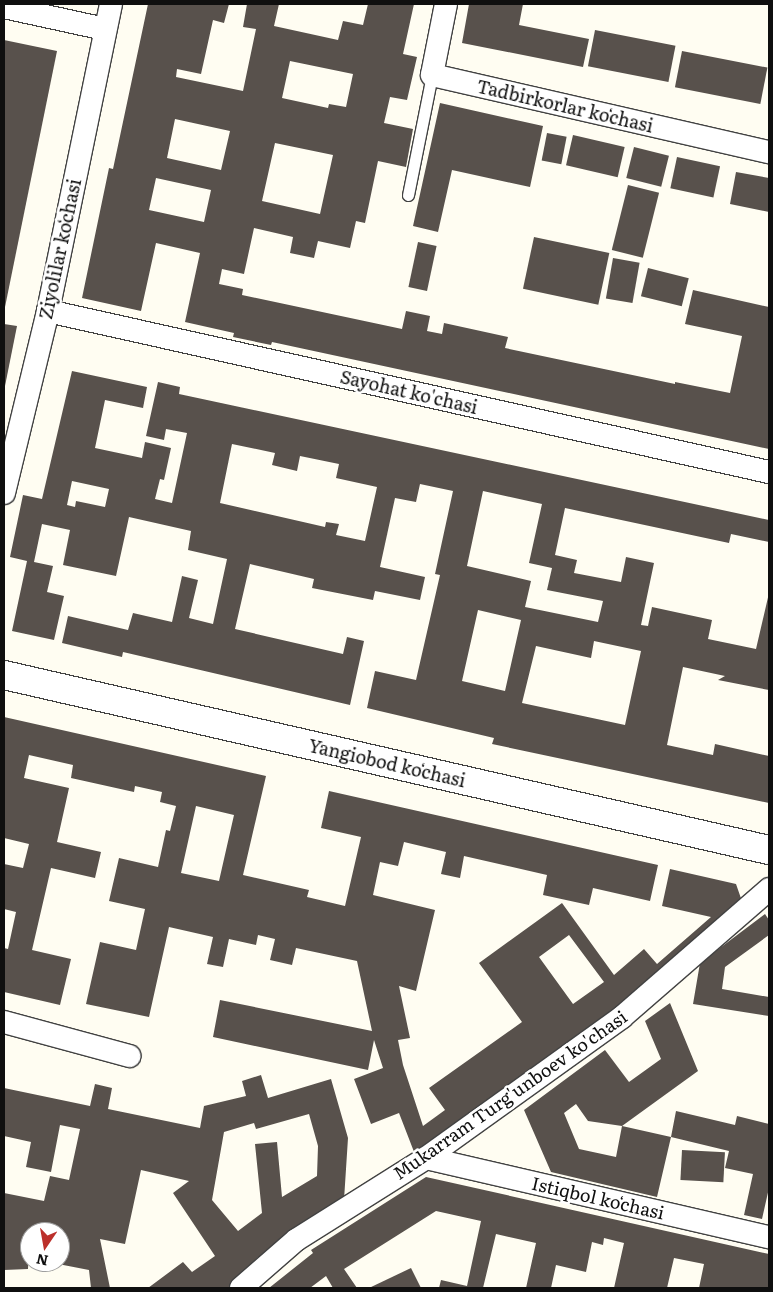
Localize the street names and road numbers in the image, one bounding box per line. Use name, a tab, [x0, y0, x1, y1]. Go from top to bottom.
street label: Tadbirkorlar koʻchasi	[475, 75, 655, 137]
street label: Ziyolilar koʻchasi	[35, 177, 85, 321]
street label: Sayohat ko'chasi	[338, 366, 480, 418]
street label: Yangiobod koʻchasi	[306, 734, 468, 792]
street label: Mukarram Turg'unboev ko'chasi	[389, 1006, 631, 1184]
street label: Istiqbol koʻchasi	[530, 1172, 666, 1224]

